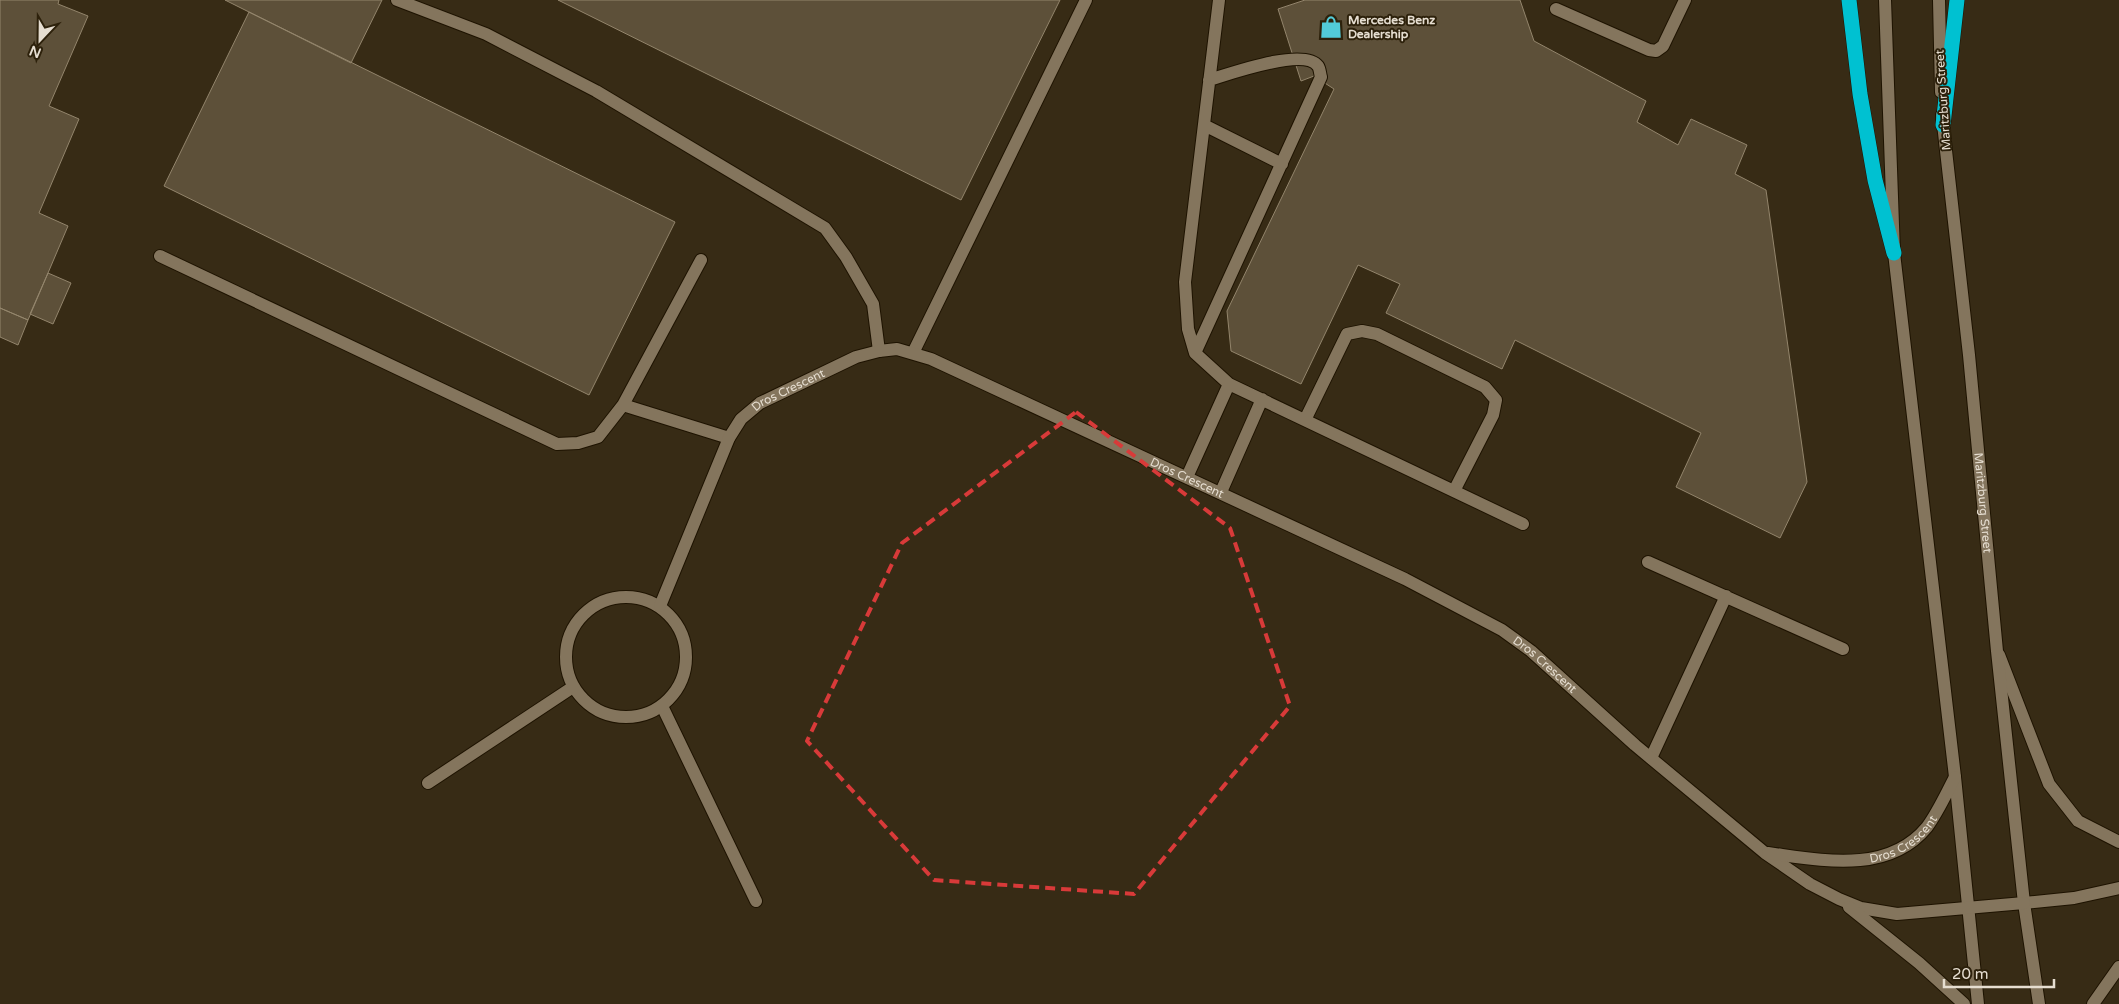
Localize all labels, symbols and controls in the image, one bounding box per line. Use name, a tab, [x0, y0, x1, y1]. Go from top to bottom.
place label: Mercedes Benz Dealership	[1348, 13, 1435, 42]
shop icon: Mercedes Benz Dealership	[1318, 14, 1344, 40]
north arrow	[15, 15, 65, 65]
text: N	[27, 42, 44, 62]
street label: Maritzburg Street	[1932, 49, 1953, 151]
street label: Dros Crescent	[749, 366, 827, 414]
street label: Maritzburg Street	[1971, 452, 1995, 554]
street label: Dros Crescent	[1148, 455, 1227, 501]
street label: Dros Crescent	[1510, 633, 1580, 696]
street label: Dros Crescent	[1868, 813, 1940, 866]
scale bar	[1944, 956, 2054, 988]
text: 20 m	[1952, 965, 1989, 983]

